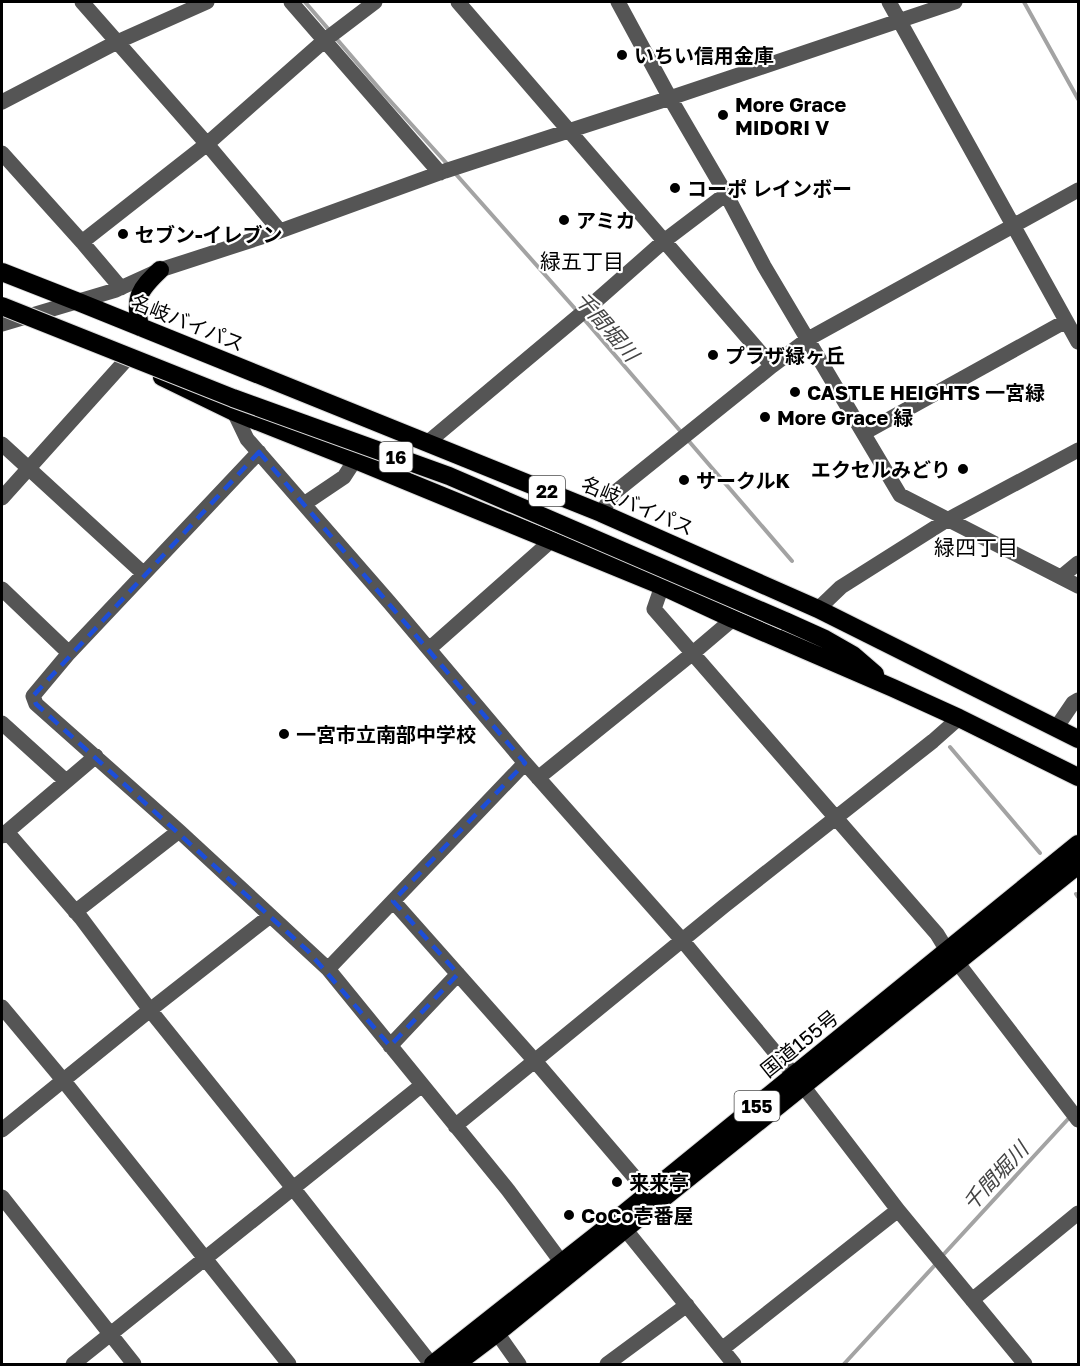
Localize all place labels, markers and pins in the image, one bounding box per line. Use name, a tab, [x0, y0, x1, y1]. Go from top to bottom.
place label: いちい信用金庫	[634, 43, 774, 67]
marker: いちい信用金庫	[615, 48, 629, 62]
place label: More Grace MIDORI V	[735, 92, 846, 139]
marker: More Grace MIDORI V	[716, 108, 730, 122]
place label: コーポ レインボー	[687, 176, 852, 200]
marker: コーポ レインボー	[668, 181, 682, 195]
place label: アミカ	[576, 208, 636, 232]
marker: アミカ	[557, 213, 571, 227]
place label: セブン-イレブン	[135, 222, 283, 246]
marker: セブン-イレブン	[116, 227, 130, 241]
place label: プラザ緑ヶ丘	[725, 343, 845, 367]
marker: プラザ緑ヶ丘	[706, 348, 720, 362]
place label: CASTLE HEIGHTS 一宮緑	[807, 380, 1045, 404]
marker: CASTLE HEIGHTS 一宮緑	[788, 385, 802, 399]
place label: More Grace 緑	[777, 405, 913, 429]
marker: More Grace 緑	[758, 410, 772, 424]
place label: エクセルみどり	[811, 457, 951, 481]
marker: エクセルみどり	[956, 462, 970, 476]
place label: サークルK	[696, 468, 790, 492]
marker: サークルK	[677, 473, 691, 487]
place label: 一宮市立南部中学校	[296, 722, 476, 746]
marker: 一宮市立南部中学校	[277, 727, 291, 741]
place label: 来来亭	[629, 1170, 689, 1194]
marker: 来来亭	[610, 1175, 624, 1189]
place label: CoCo壱番屋	[581, 1203, 693, 1227]
marker: CoCo壱番屋	[562, 1208, 576, 1222]

